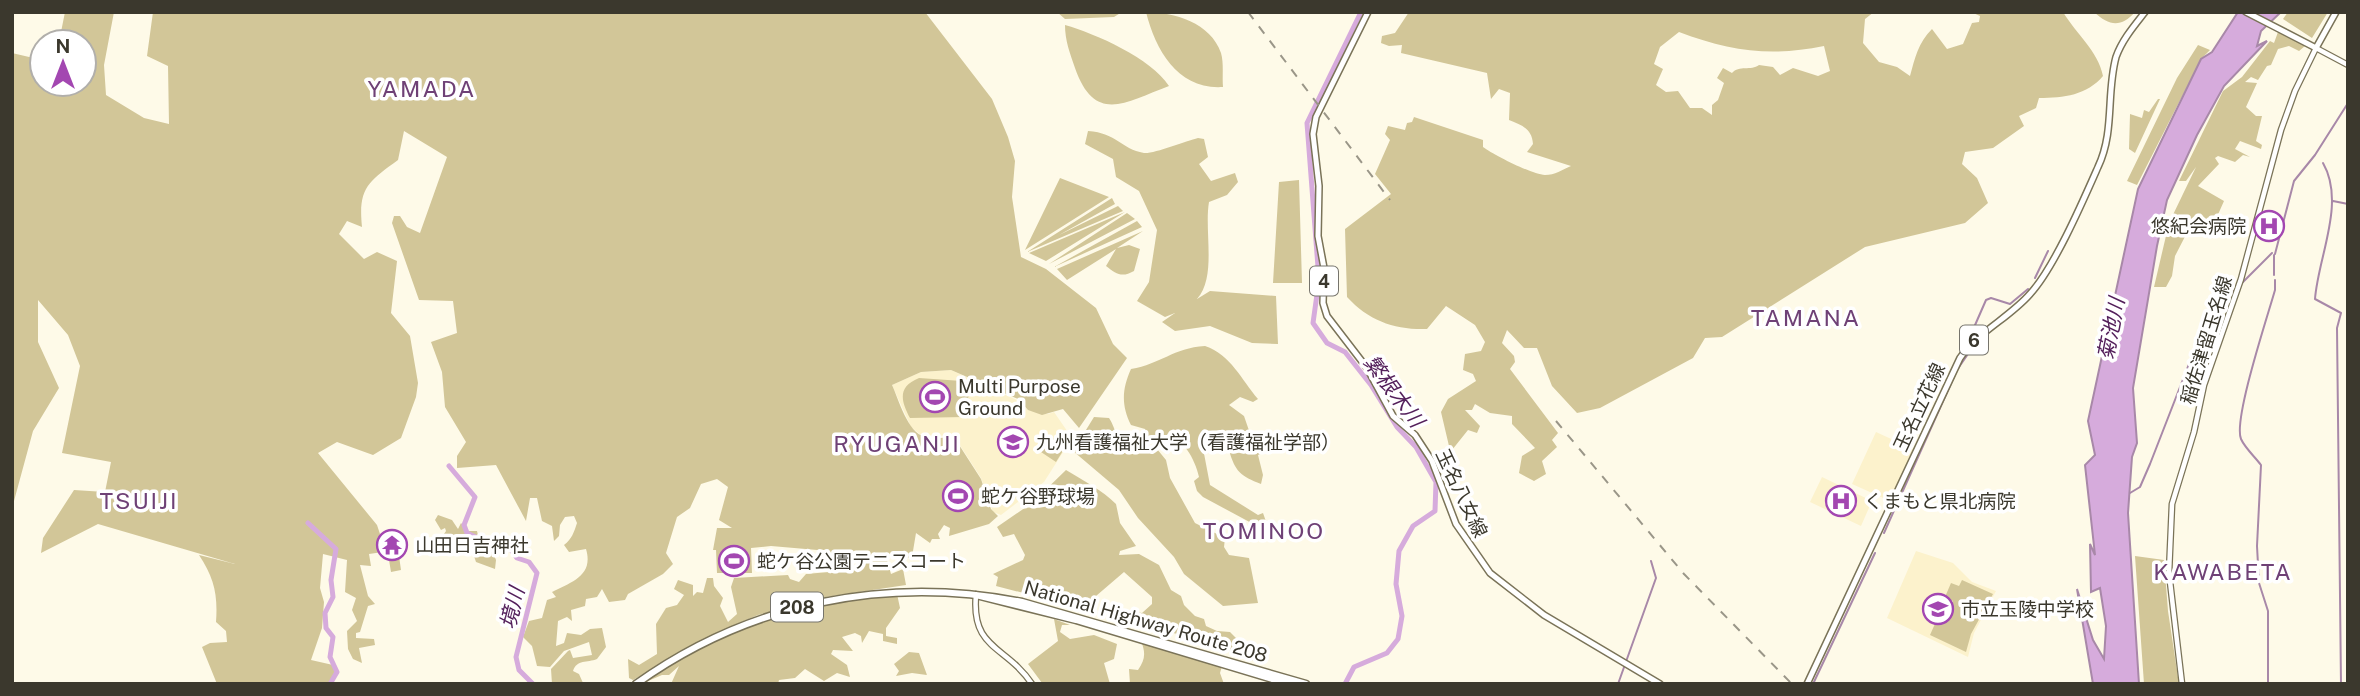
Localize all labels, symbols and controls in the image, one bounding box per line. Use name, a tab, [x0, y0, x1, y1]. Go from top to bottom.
north arrow	[28, 28, 98, 98]
text: N	[56, 35, 70, 57]
district label: YAMADA	[368, 75, 476, 102]
hospital icon: 悠紀会病院	[2252, 209, 2286, 243]
place label: 悠紀会病院	[2151, 215, 2246, 237]
road number: 4	[1310, 267, 1338, 296]
street label: 稲佐津留玉名線	[2176, 273, 2236, 407]
water label: 菊池川	[2093, 294, 2130, 362]
district label: TAMANA	[1751, 304, 1861, 331]
road number: 6	[1960, 326, 1988, 354]
water label: 繁根木川	[1359, 350, 1430, 434]
street label: 玉名立花線	[1889, 359, 1949, 455]
place label: Multi Purpose Ground	[958, 375, 1081, 419]
sports icon: Multi Purpose Ground	[918, 380, 952, 414]
school or university icon: 九州看護福祉大学（看護福祉学部）	[996, 425, 1030, 459]
district label: RYUGANJI	[833, 430, 961, 457]
place label: 九州看護福祉大学（看護福祉学部）	[1036, 431, 1340, 453]
street label: 玉名八女線	[1432, 445, 1492, 541]
sports icon: 蛇ケ谷野球場	[941, 479, 975, 513]
hospital icon: くまもと県北病院	[1824, 484, 1858, 518]
place label: 蛇ケ谷野球場	[981, 485, 1095, 507]
district label: TSUIJI	[99, 487, 179, 514]
place label: くまもと県北病院	[1864, 490, 2016, 512]
district label: TOMINOO	[1203, 517, 1325, 544]
temple icon: 山田日吉神社	[375, 528, 409, 562]
place label: 山田日吉神社	[415, 534, 529, 556]
sports icon: 蛇ケ谷公園テニスコート	[717, 544, 751, 578]
place label: 蛇ケ谷公園テニスコート	[757, 550, 966, 572]
district label: KAWABETA	[2153, 558, 2293, 585]
street label: National Highway Route 208	[1022, 576, 1270, 666]
water label: 境川	[495, 583, 530, 631]
road number: 208	[771, 592, 823, 622]
school or university icon: 市立玉陵中学校	[1921, 592, 1955, 626]
place label: 市立玉陵中学校	[1961, 598, 2094, 620]

